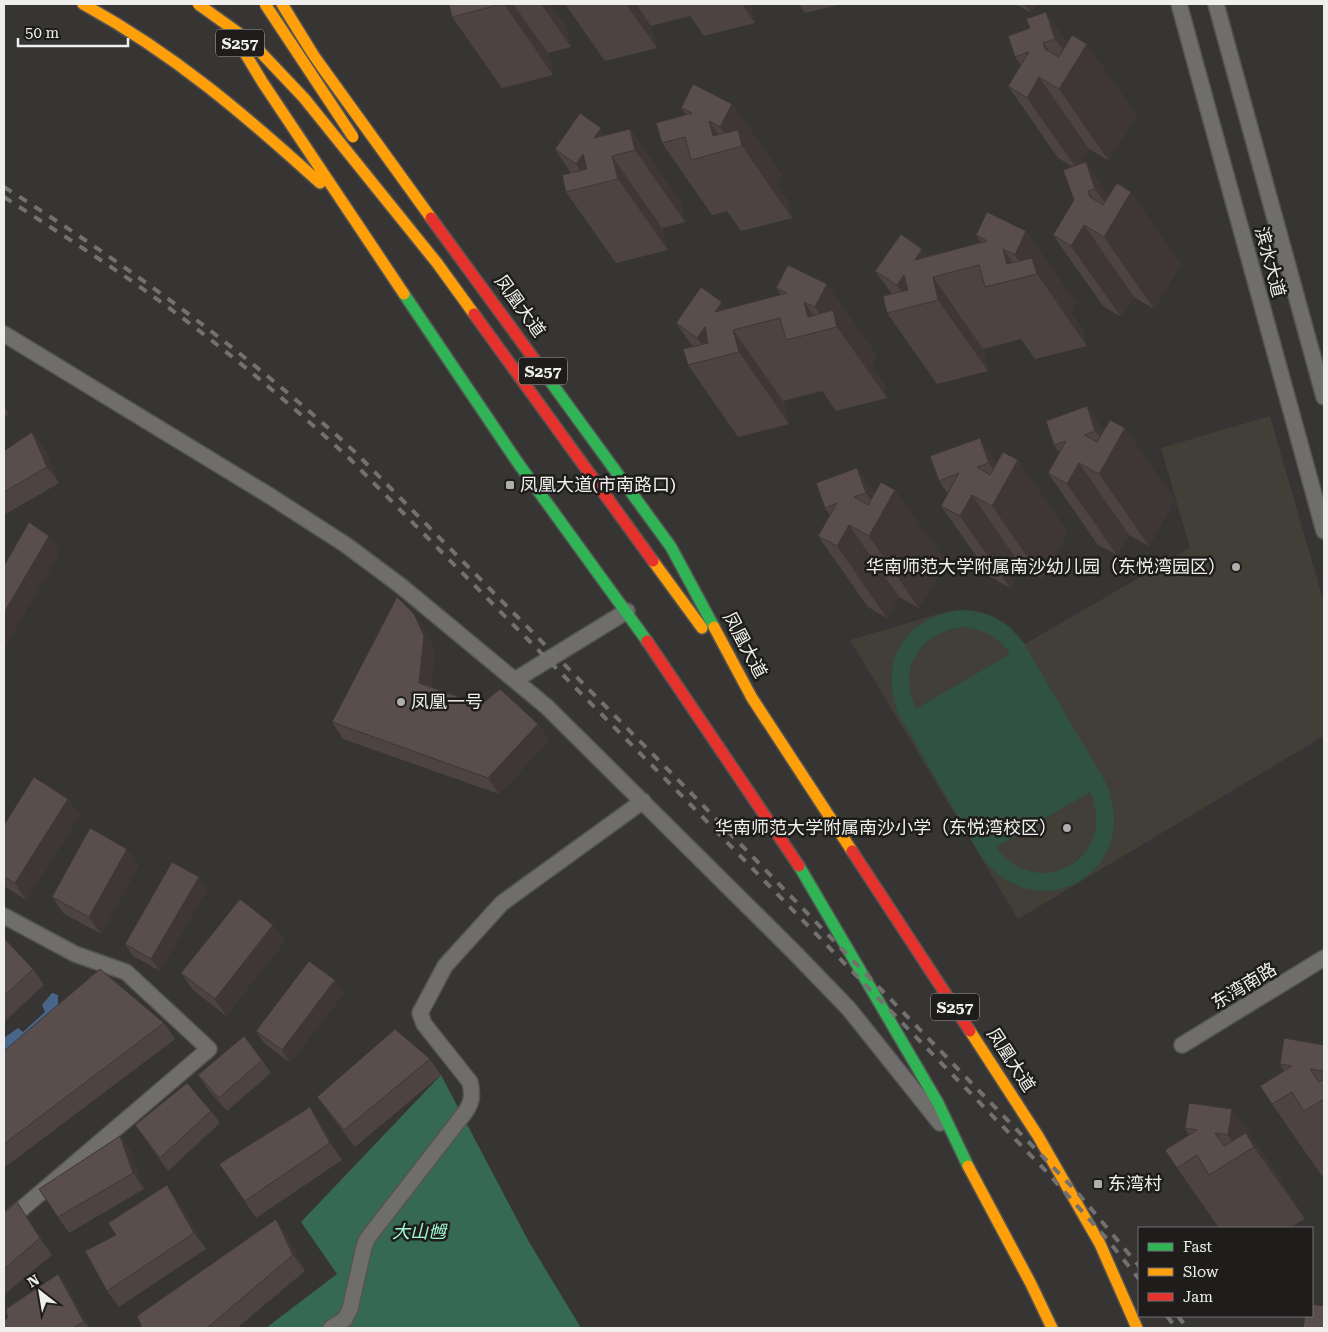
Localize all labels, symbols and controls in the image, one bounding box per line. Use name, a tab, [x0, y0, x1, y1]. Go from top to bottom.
scale bar	[18, 15, 128, 47]
text: 50 m	[25, 24, 60, 42]
road number: S257	[216, 29, 264, 56]
street label: 滨水大道	[1251, 224, 1290, 299]
street label: 凤凰大道	[491, 270, 550, 341]
road number: S257	[519, 358, 567, 384]
place label: 凤凰大道(市南路口)	[520, 474, 676, 495]
marker: 凤凰大道(市南路口)	[504, 479, 516, 491]
place label: 华南师范大学附属南沙幼儿园（东悦湾园区）	[866, 556, 1226, 577]
marker: 华南师范大学附属南沙幼儿园（东悦湾园区）	[1230, 561, 1242, 573]
street label: 凤凰大道	[719, 608, 772, 681]
place label: 凤凰一号	[411, 691, 483, 712]
marker: 凤凰一号	[395, 696, 407, 708]
place label: 华南师范大学附属南沙小学（东悦湾校区）	[715, 817, 1057, 838]
marker: 华南师范大学附属南沙小学（东悦湾校区）	[1061, 822, 1073, 834]
street label: 东湾南路	[1207, 958, 1280, 1013]
road number: S257	[931, 994, 979, 1020]
street label: 凤凰大道	[983, 1024, 1040, 1096]
place label: 东湾村	[1108, 1173, 1162, 1194]
marker: 东湾村	[1092, 1178, 1104, 1190]
park label: 大山乸	[392, 1221, 448, 1242]
legend	[1138, 1227, 1313, 1317]
text: Fast	[1183, 1238, 1213, 1256]
text: Slow	[1183, 1263, 1219, 1281]
north arrow	[15, 1267, 65, 1317]
text: N	[25, 1271, 42, 1290]
text: Jam	[1183, 1288, 1213, 1306]

